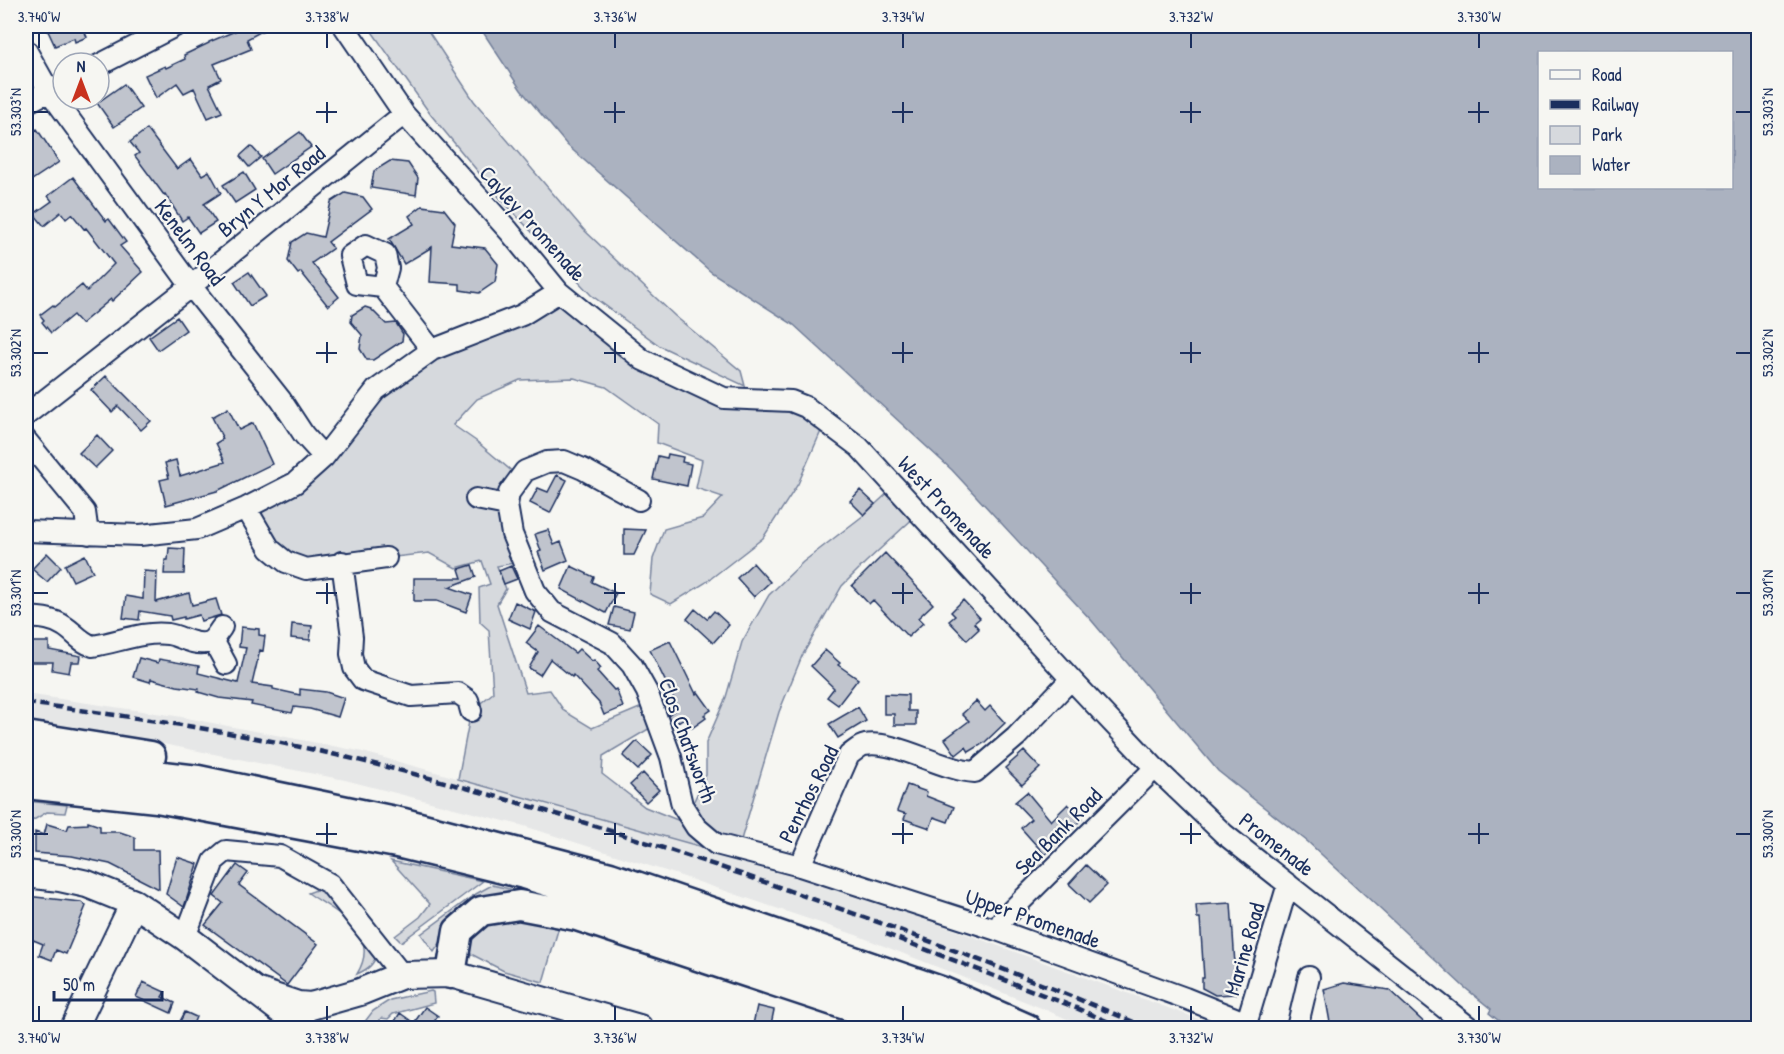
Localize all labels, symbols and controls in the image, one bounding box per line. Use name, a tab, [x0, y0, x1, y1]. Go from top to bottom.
text: 3.740°W	[18, 6, 61, 27]
text: 3.738°W	[305, 6, 349, 27]
text: 3.736°W	[594, 6, 637, 27]
text: 3.734°W	[882, 6, 925, 27]
text: 3.732°W	[1169, 6, 1214, 27]
text: 3.730°W	[1457, 6, 1502, 27]
north arrow	[51, 51, 111, 111]
legend	[1538, 51, 1733, 189]
text: N	[77, 55, 86, 77]
text: Road	[1592, 62, 1622, 87]
text: 53.303°N	[5, 88, 26, 136]
text: 53.303°N	[1757, 88, 1778, 136]
text: Railway	[1592, 92, 1639, 117]
text: Park	[1592, 122, 1623, 147]
street label: Bryn Y Mor Road	[211, 138, 331, 244]
text: Water	[1592, 152, 1630, 177]
street label: Cayley Promenade	[473, 159, 593, 288]
street label: Kenelm Road	[148, 193, 233, 292]
text: 53.302°N	[5, 329, 26, 377]
text: 53.302°N	[1757, 329, 1778, 377]
street label: West Promenade	[891, 449, 1003, 565]
text: 53.301°N	[5, 570, 26, 616]
text: 53.301°N	[1757, 570, 1778, 616]
street label: Clos Chatsworth	[652, 674, 724, 806]
street label: Penrhos Road	[771, 740, 845, 848]
street label: Sea Bank Road	[1008, 780, 1109, 881]
street label: Promenade	[1233, 805, 1321, 883]
text: 53.300°N	[5, 810, 26, 858]
text: 53.300°N	[1757, 810, 1778, 858]
street label: Upper Promenade	[962, 881, 1105, 955]
street label: Marine Road	[1216, 899, 1272, 999]
scale bar	[54, 964, 162, 1002]
text: 50 m	[63, 972, 95, 997]
text: 3.740°W	[18, 1027, 61, 1048]
text: 3.738°W	[305, 1027, 349, 1048]
text: 3.736°W	[594, 1027, 637, 1048]
text: 3.734°W	[882, 1027, 925, 1048]
text: 3.732°W	[1169, 1027, 1214, 1048]
text: 3.730°W	[1457, 1027, 1502, 1048]

